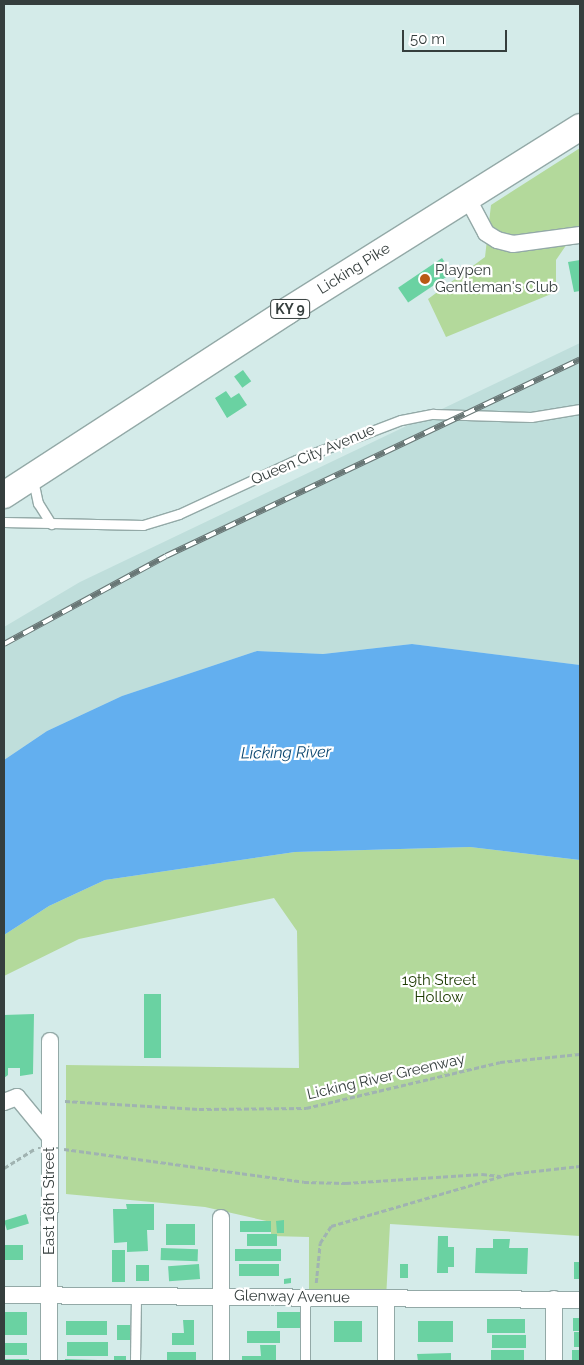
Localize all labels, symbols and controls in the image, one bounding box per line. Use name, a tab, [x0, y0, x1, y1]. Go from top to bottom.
scale bar	[404, 20, 509, 52]
text: 50 m	[410, 30, 445, 48]
street label: Licking Pike	[314, 240, 394, 298]
place label: Playpen Gentleman's Club	[435, 261, 558, 296]
marker: Playpen Gentleman's Club	[419, 273, 431, 285]
road number: KY 9	[269, 298, 311, 320]
street label: Queen City Avenue	[248, 421, 378, 489]
water label: Licking River	[241, 743, 331, 763]
park label: 19th Street Hollow	[402, 971, 476, 1006]
street label: Licking River Greenway	[305, 1050, 467, 1104]
street label: East 16th Street	[41, 1147, 59, 1255]
street label: Glenway Avenue	[233, 1287, 351, 1307]

